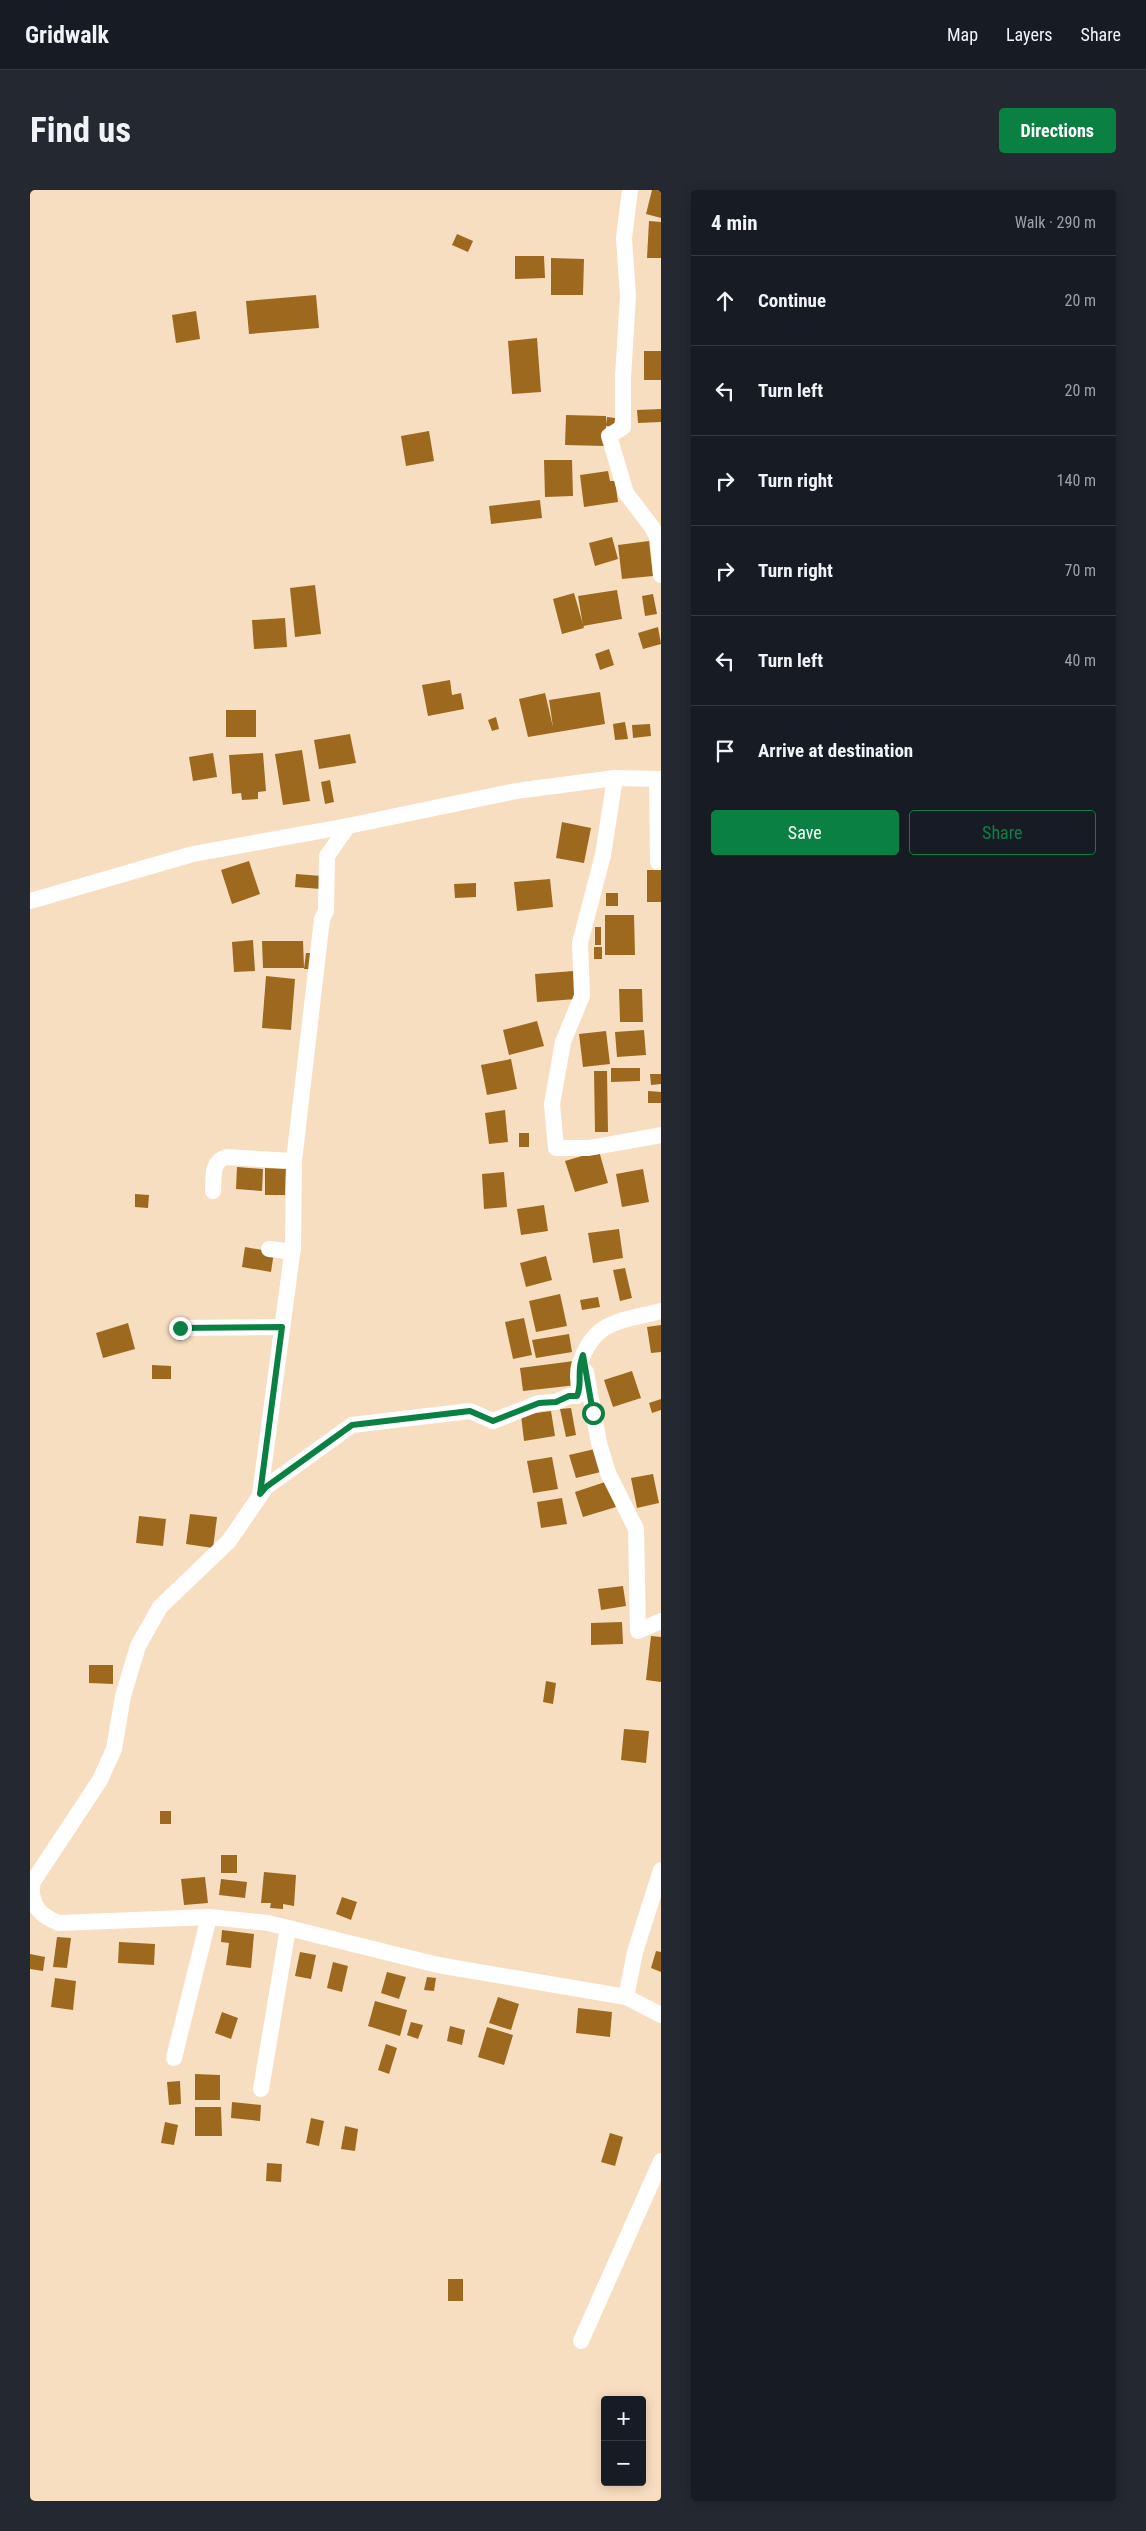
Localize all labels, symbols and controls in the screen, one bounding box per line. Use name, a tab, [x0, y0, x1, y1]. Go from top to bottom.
text: Gridwalk	[25, 21, 109, 49]
text: Map	[947, 24, 978, 45]
text: Layers	[1006, 24, 1053, 45]
text: Share	[1081, 24, 1121, 45]
button: Directions	[999, 108, 1116, 153]
text: Find us	[30, 110, 131, 151]
text: 4 min	[711, 211, 758, 235]
text: Walk · 290 m	[1015, 213, 1096, 232]
icon: ahead	[711, 287, 739, 315]
text: Continue	[758, 289, 826, 312]
text: 20 m	[1064, 291, 1096, 310]
icon: left	[711, 377, 739, 405]
text: Turn left	[758, 379, 823, 402]
text: 20 m	[1064, 381, 1096, 400]
icon: right	[711, 467, 739, 495]
text: Turn right	[758, 469, 833, 492]
text: 140 m	[1057, 471, 1096, 490]
icon: right	[711, 557, 739, 585]
text: Turn right	[758, 559, 833, 582]
text: 70 m	[1064, 561, 1096, 580]
icon: left	[711, 647, 739, 675]
text: Turn left	[758, 649, 823, 672]
text: 40 m	[1064, 651, 1096, 670]
icon: arrive	[711, 737, 739, 765]
text: Arrive at destination	[758, 739, 913, 762]
button: Save	[711, 810, 899, 855]
button: Share	[909, 810, 1096, 855]
route end	[169, 1317, 192, 1340]
route start	[582, 1402, 605, 1425]
map controls	[601, 2396, 646, 2486]
button: +	[601, 2396, 646, 2441]
button: −	[601, 2441, 646, 2486]

